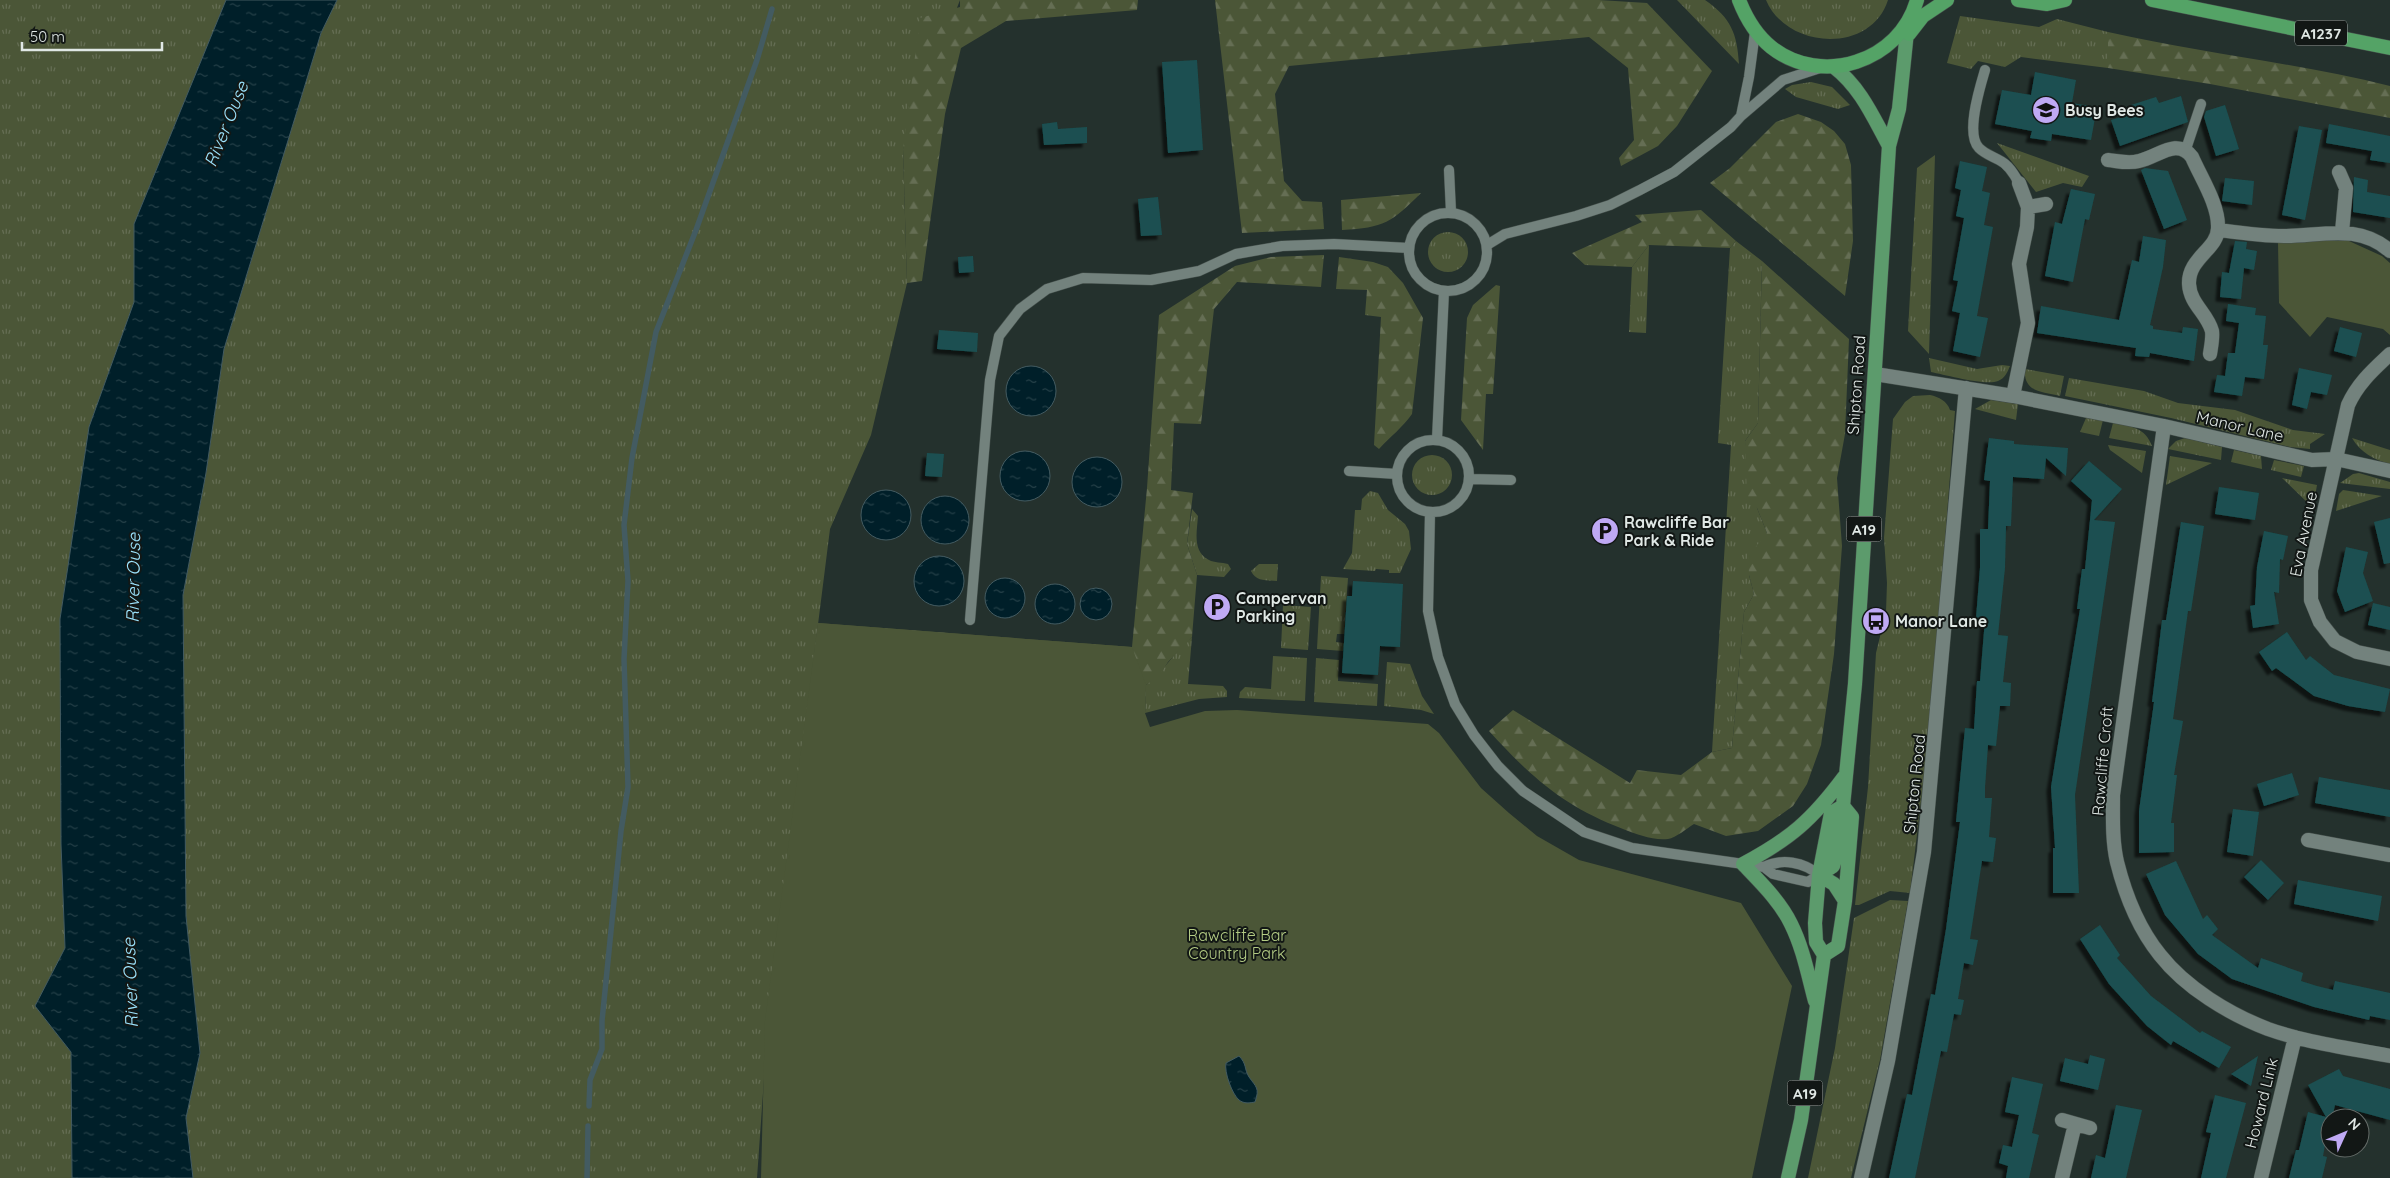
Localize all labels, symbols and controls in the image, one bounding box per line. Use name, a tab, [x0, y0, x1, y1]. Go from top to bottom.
scale bar	[22, 20, 162, 52]
road number: A1237	[2295, 20, 2347, 46]
text: 50 m	[30, 27, 65, 46]
water label: River Ouse	[198, 77, 254, 170]
school or university icon: Busy Bees	[2031, 95, 2061, 125]
place label: Busy Bees	[2065, 100, 2144, 120]
street label: Shipton Road	[1843, 335, 1869, 435]
street label: Manor Lane	[2194, 406, 2286, 446]
street label: Eva Avenue	[2285, 490, 2321, 578]
place label: Rawcliffe Bar Park & Ride	[1624, 512, 1729, 550]
parking icon: Rawcliffe Bar Park & Ride	[1590, 516, 1620, 546]
road number: A19	[1846, 516, 1882, 542]
water label: River Ouse	[121, 532, 145, 623]
place label: Campervan Parking	[1236, 588, 1327, 626]
parking icon: Campervan Parking	[1202, 592, 1232, 622]
bus stop icon: Manor Lane	[1861, 606, 1891, 636]
place label: Manor Lane	[1895, 611, 1987, 631]
street label: Rawcliffe Croft	[2087, 705, 2117, 817]
street label: Shipton Road	[1899, 733, 1929, 835]
park label: Rawcliffe Bar Country Park	[1187, 925, 1287, 963]
water label: River Ouse	[117, 937, 143, 1028]
street label: Howard Link	[2240, 1056, 2282, 1150]
road number: A19	[1788, 1080, 1822, 1106]
north arrow	[2320, 1108, 2370, 1158]
text: N	[2344, 1114, 2364, 1134]

